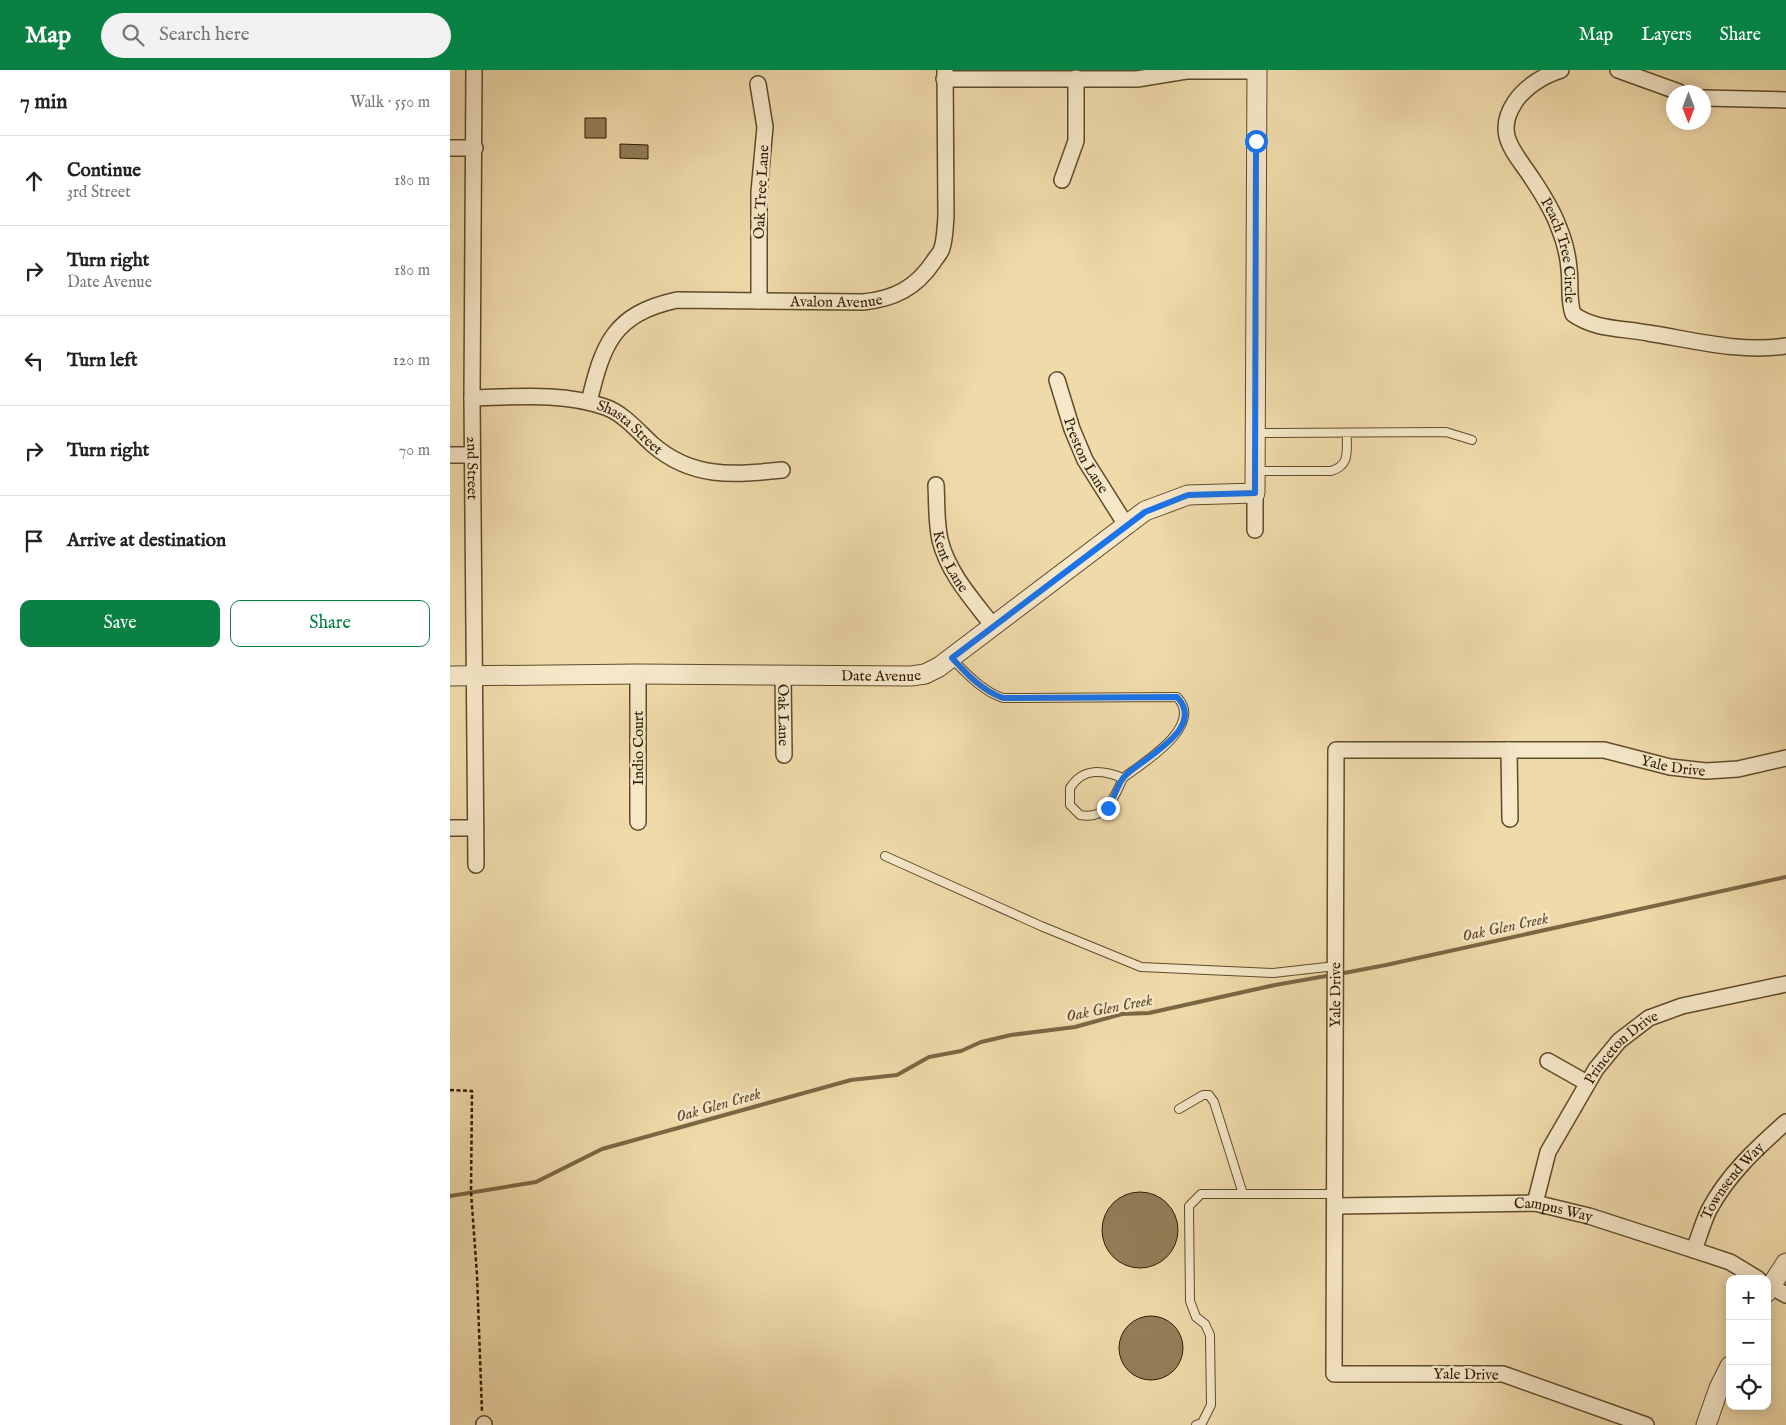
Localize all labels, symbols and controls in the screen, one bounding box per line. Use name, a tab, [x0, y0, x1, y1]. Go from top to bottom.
search box	[101, 13, 451, 58]
text: Map	[25, 20, 71, 51]
icon: search	[119, 21, 147, 49]
text: Search here	[159, 23, 250, 47]
text: Map	[1579, 24, 1613, 47]
text: Layers	[1641, 24, 1692, 47]
text: Share	[1720, 24, 1761, 47]
north arrow	[1666, 85, 1711, 130]
text: 7 min	[20, 89, 67, 116]
text: Walk · 550 m	[350, 93, 430, 113]
route start	[1245, 130, 1268, 153]
street label: Oak Tree Lane	[750, 144, 773, 240]
text: Continue	[67, 159, 141, 183]
icon: ahead	[20, 167, 48, 195]
text: 180 m	[394, 171, 430, 191]
text: 3rd Street	[67, 183, 131, 203]
street label: Peach Tree Circle	[1536, 194, 1580, 304]
text: Turn right	[67, 249, 149, 273]
icon: right	[20, 257, 48, 285]
text: 180 m	[394, 261, 430, 281]
text: Date Avenue	[67, 273, 152, 293]
street label: Avalon Avenue	[789, 290, 884, 312]
icon: left	[20, 347, 48, 375]
text: Turn left	[67, 349, 138, 373]
text: 120 m	[393, 351, 430, 371]
street label: Shasta Street	[594, 396, 666, 459]
street label: Preston Lane	[1059, 415, 1113, 497]
street label: 2nd Street	[462, 436, 482, 500]
icon: right	[20, 437, 48, 465]
text: Turn right	[67, 439, 149, 463]
text: 70 m	[399, 441, 430, 461]
icon: arrive	[20, 527, 48, 555]
text: Arrive at destination	[67, 529, 226, 553]
street label: Kent Lane	[928, 529, 973, 596]
button: Save	[20, 600, 220, 647]
button: Share	[230, 600, 430, 647]
street label: Date Avenue	[841, 666, 922, 686]
street label: Oak Lane	[773, 684, 793, 746]
street label: Indio Court	[629, 711, 648, 785]
street label: Yale Drive	[1639, 751, 1707, 781]
route end	[1097, 797, 1120, 820]
water label: Oak Glen Creek	[1461, 909, 1551, 947]
street label: Yale Drive	[1326, 962, 1345, 1028]
water label: Oak Glen Creek	[1065, 991, 1155, 1027]
street label: Princeton Drive	[1580, 1006, 1661, 1088]
water label: Oak Glen Creek	[674, 1084, 764, 1128]
street label: Townsend Way	[1697, 1138, 1769, 1223]
street label: Campus Way	[1514, 1193, 1595, 1227]
map controls	[1726, 1275, 1771, 1410]
button: +	[1726, 1275, 1771, 1320]
button: −	[1726, 1320, 1771, 1365]
street label: Yale Drive	[1433, 1364, 1499, 1385]
button: locate	[1726, 1365, 1771, 1410]

